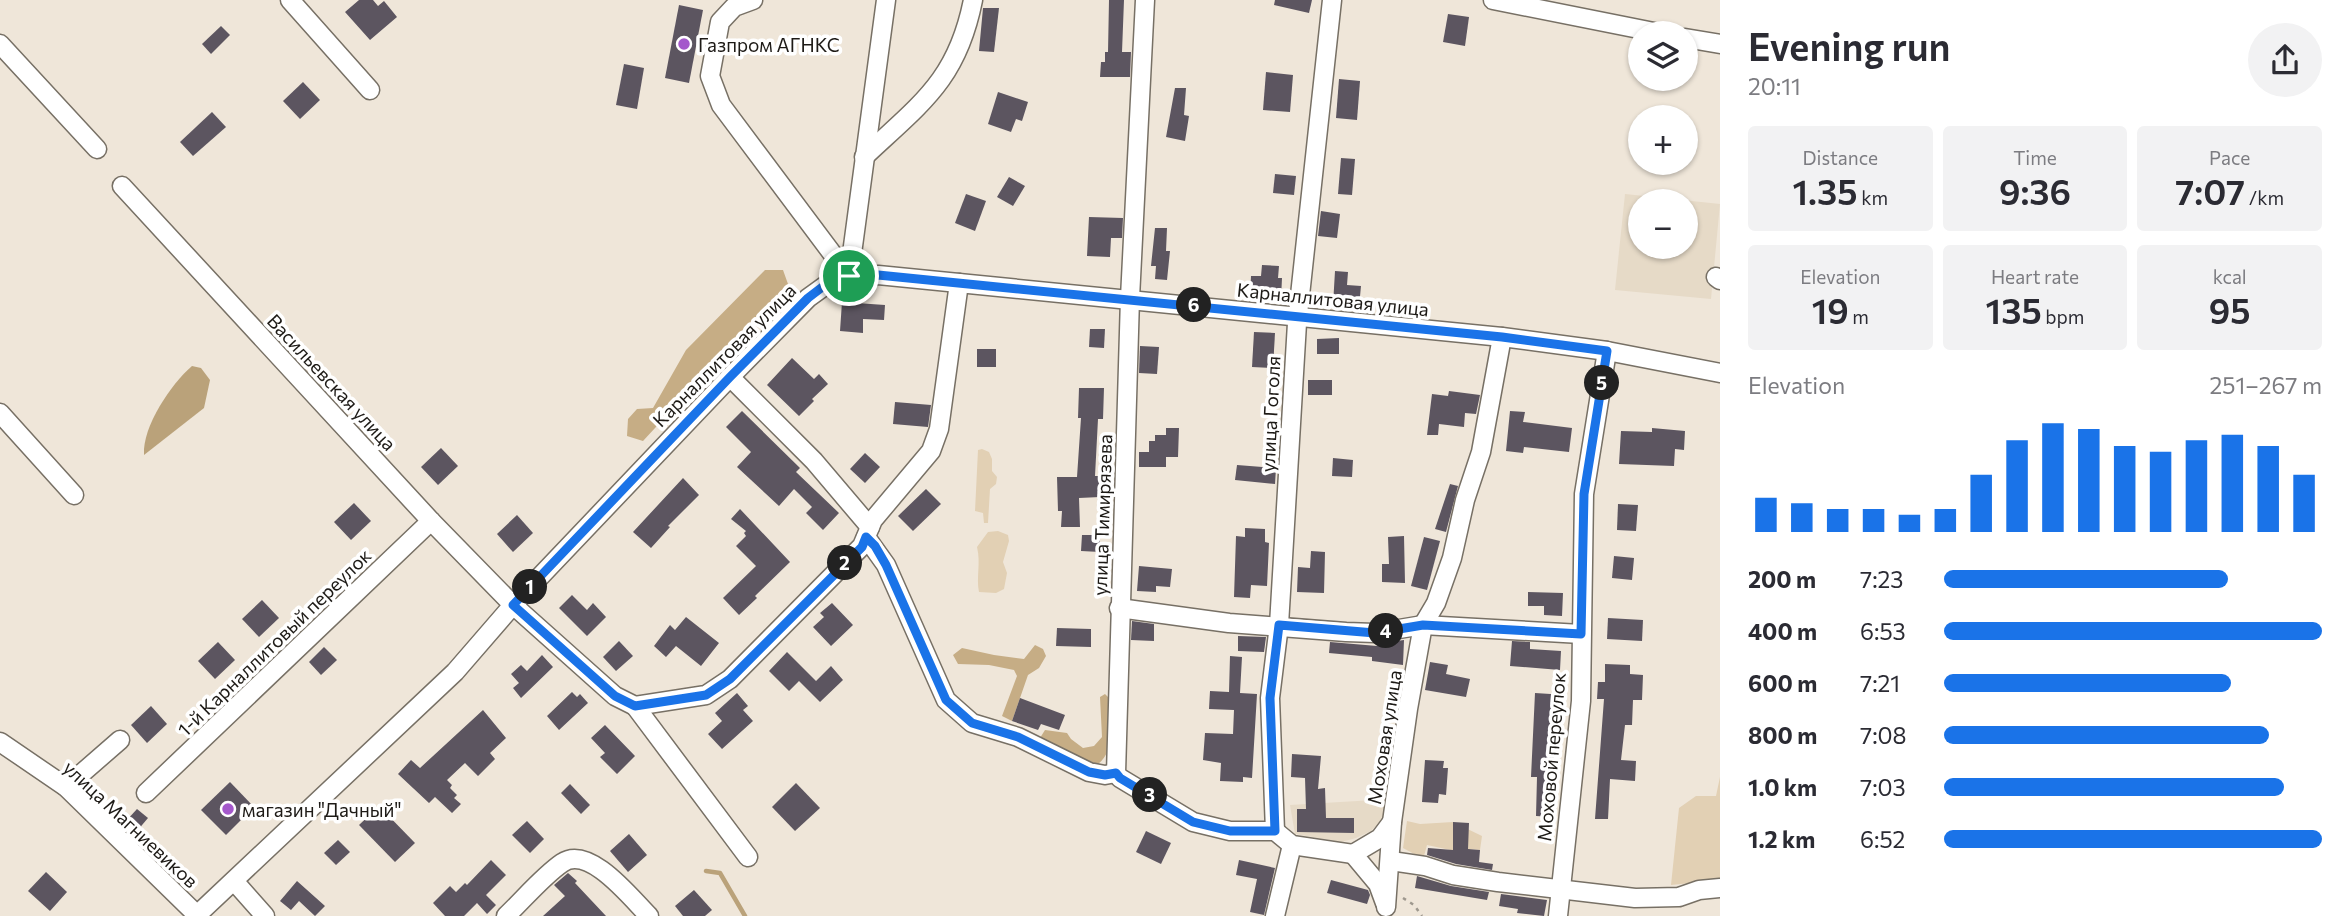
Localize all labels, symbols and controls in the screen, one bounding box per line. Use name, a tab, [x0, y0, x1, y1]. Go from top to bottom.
map controls	[1628, 21, 1698, 259]
button: layers	[1628, 21, 1698, 91]
text: Evening run	[1748, 22, 1951, 69]
button: share	[2248, 23, 2322, 97]
place label: Газпром АГНКС	[698, 33, 840, 56]
marker: Газпром АГНКС	[676, 36, 692, 52]
text: 20:11	[1748, 72, 1801, 100]
button: +	[1628, 105, 1698, 175]
text: Distance	[1803, 146, 1878, 169]
text: Time	[2013, 146, 2057, 169]
text: Pace	[2209, 146, 2250, 169]
text: 1.35	[1793, 169, 1858, 212]
text: 9:36	[1999, 169, 2071, 212]
text: 7:07	[2175, 169, 2245, 212]
text: km	[1858, 186, 1888, 209]
text: /km	[2245, 186, 2284, 209]
button: −	[1628, 189, 1698, 259]
pin	[819, 246, 879, 306]
icon: arrive	[830, 257, 868, 295]
text: Elevation	[1800, 265, 1880, 288]
text: Heart rate	[1991, 265, 2079, 288]
text: kcal	[2213, 265, 2247, 288]
street label: Карналлитовая улица	[1236, 277, 1430, 321]
street label: Карналлитовая улица	[648, 279, 800, 431]
pin: 6	[1176, 288, 1212, 322]
text: 19	[1812, 288, 1849, 331]
text: 135	[1986, 288, 2042, 331]
text: 95	[2209, 288, 2251, 331]
text: 6	[1188, 293, 1199, 316]
text: m	[1849, 305, 1869, 328]
text: bpm	[2042, 305, 2084, 328]
street label: Васильевская улица	[263, 309, 401, 455]
street label: улица Гоголя	[1255, 355, 1285, 473]
pin: 5	[1584, 366, 1620, 400]
text: 5	[1596, 371, 1607, 394]
text: Elevation	[1748, 371, 1845, 399]
text: 251–267 m	[2209, 371, 2322, 399]
street label: улица Тимирязева	[1088, 434, 1116, 596]
street label: 1-й Карналлитовый переулок	[173, 543, 375, 741]
pin: 2	[828, 546, 862, 580]
text: 2	[839, 551, 850, 574]
text: 200 m	[1748, 565, 1816, 593]
text: 7:23	[1860, 565, 1903, 593]
pin: 1	[512, 570, 548, 604]
text: 1	[525, 575, 534, 598]
pin: 4	[1368, 614, 1404, 648]
text: 400 m	[1748, 617, 1817, 645]
text: 6:53	[1860, 617, 1906, 645]
text: 4	[1380, 619, 1391, 642]
street label: Моховая улица	[1362, 668, 1406, 806]
text: 600 m	[1748, 669, 1817, 697]
text: 7:21	[1860, 669, 1900, 697]
street label: Моховой переулок	[1532, 672, 1570, 842]
text: 800 m	[1748, 721, 1817, 749]
text: 7:08	[1860, 721, 1907, 749]
street label: улица Магниевиков	[59, 756, 203, 892]
text: 1.0 km	[1748, 773, 1817, 801]
text: 7:03	[1860, 773, 1906, 801]
pin: 3	[1132, 778, 1168, 812]
text: 3	[1144, 783, 1155, 806]
place label: магазин "Дачный"	[242, 798, 402, 821]
marker: магазин "Дачный"	[220, 801, 236, 817]
text: 1.2 km	[1748, 825, 1815, 853]
text: 6:52	[1860, 825, 1905, 853]

